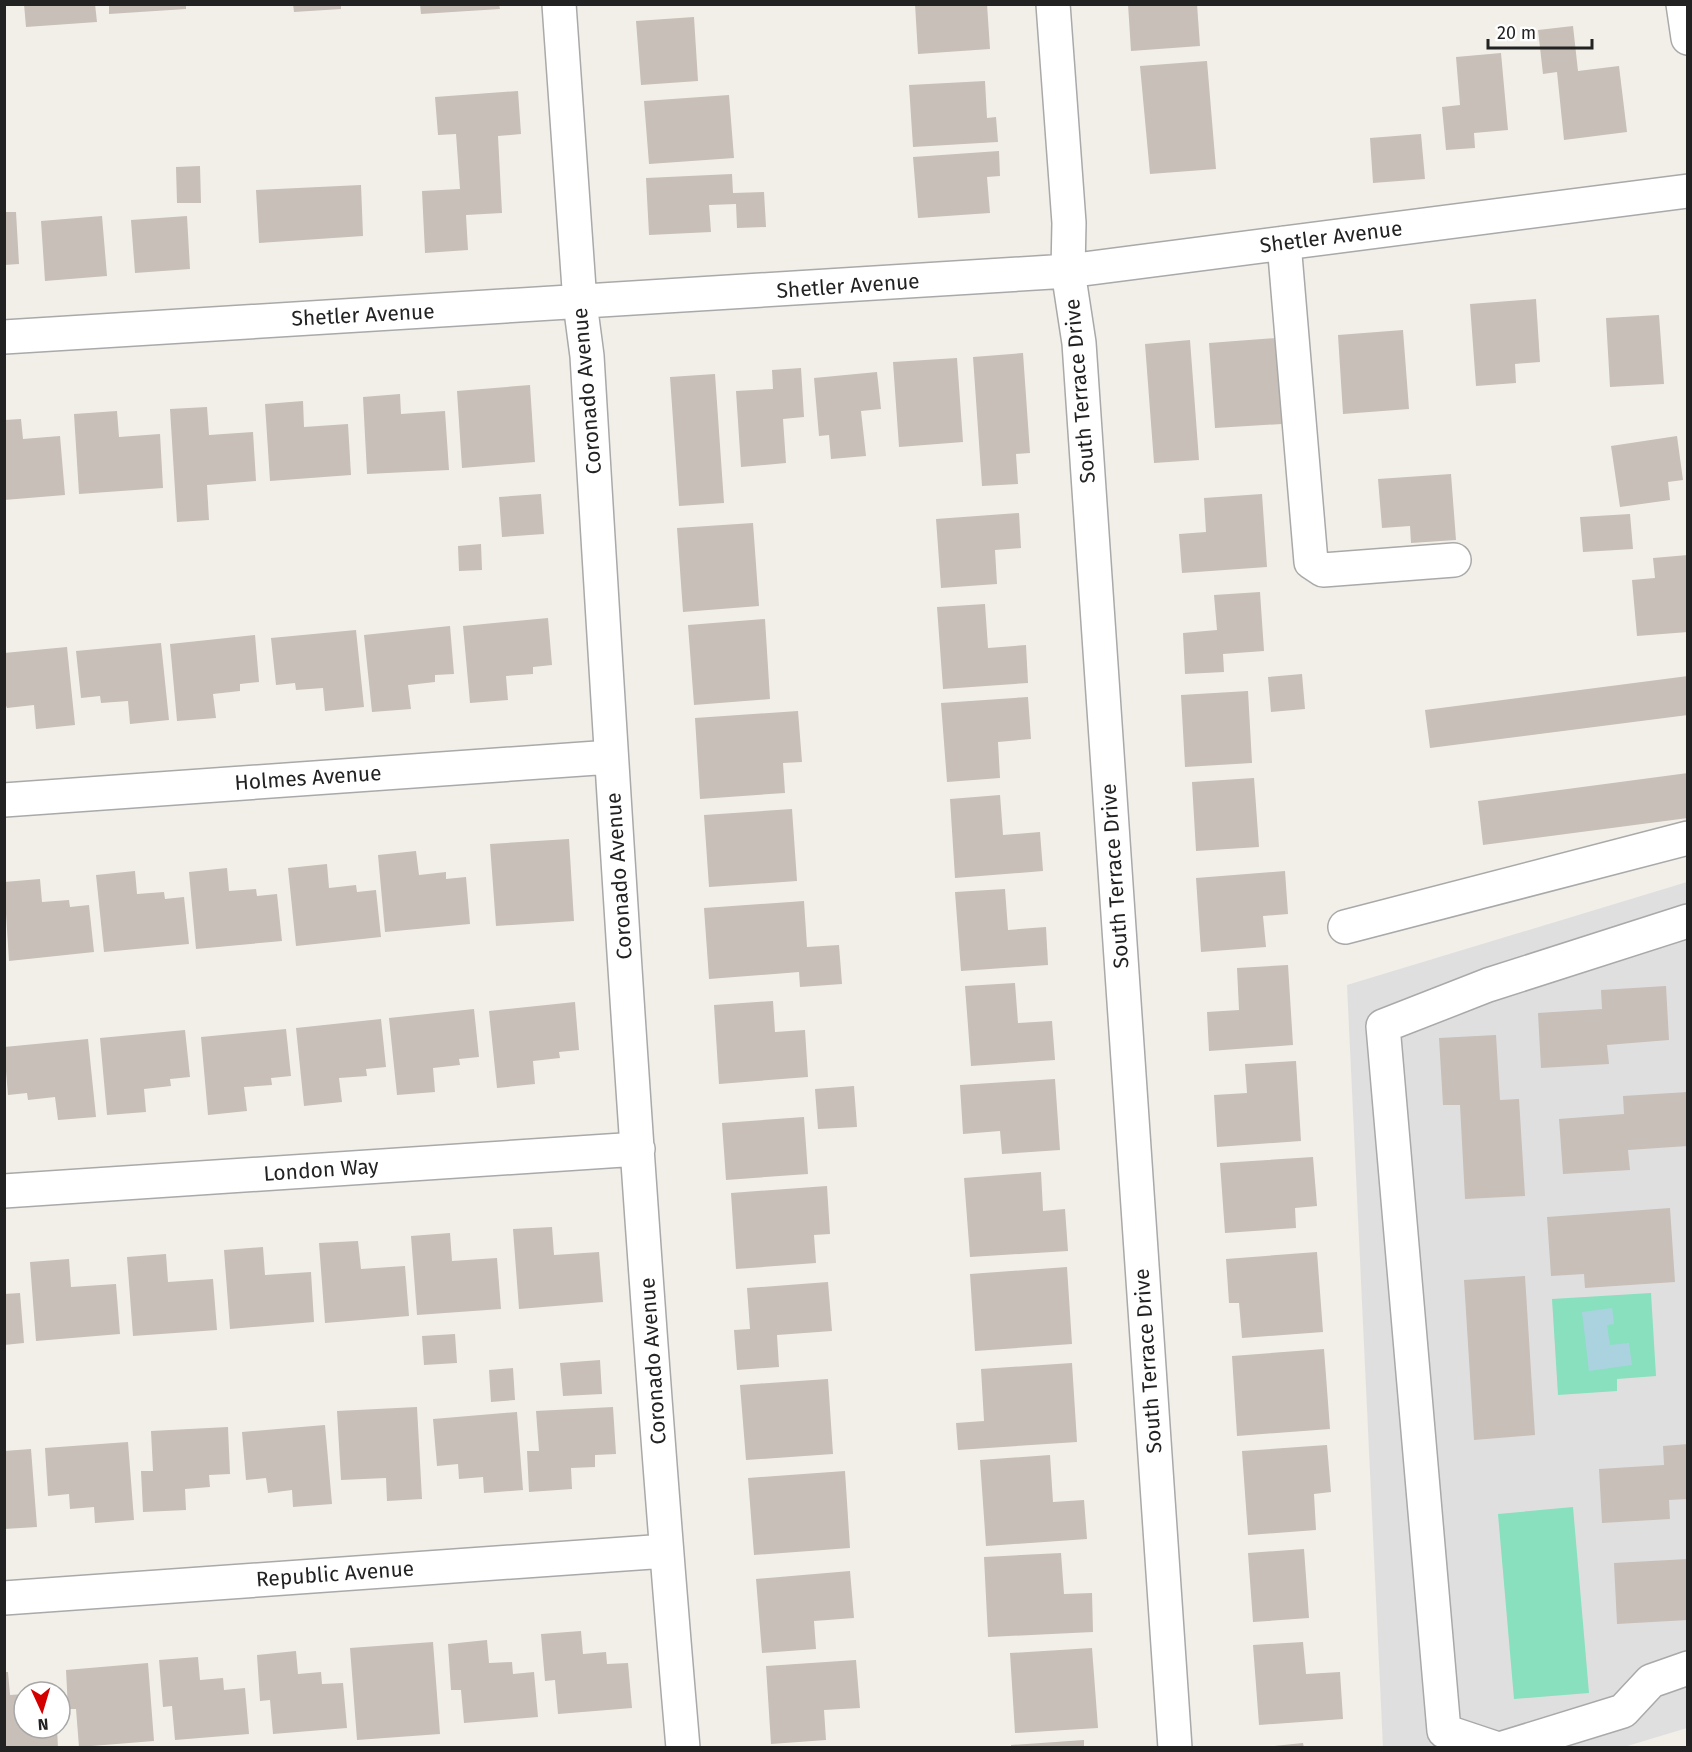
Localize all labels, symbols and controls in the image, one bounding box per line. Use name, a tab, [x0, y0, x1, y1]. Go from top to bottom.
scale bar	[1488, 12, 1592, 50]
text: 20 m	[1497, 22, 1536, 44]
street label: Shetler Avenue	[1258, 215, 1404, 259]
street label: Shetler Avenue	[776, 268, 920, 304]
street label: Shetler Avenue	[291, 298, 435, 332]
street label: South Terrace Drive	[1059, 298, 1101, 484]
street label: Coronado Avenue	[567, 307, 607, 475]
street label: Holmes Avenue	[234, 760, 382, 796]
street label: South Terrace Drive	[1096, 783, 1134, 969]
street label: Coronado Avenue	[600, 792, 638, 960]
street label: London Way	[263, 1153, 380, 1187]
street label: South Terrace Drive	[1129, 1268, 1167, 1454]
street label: Coronado Avenue	[634, 1277, 672, 1445]
street label: Republic Avenue	[255, 1556, 415, 1592]
north arrow	[12, 1680, 72, 1740]
text: N	[37, 1715, 49, 1734]

